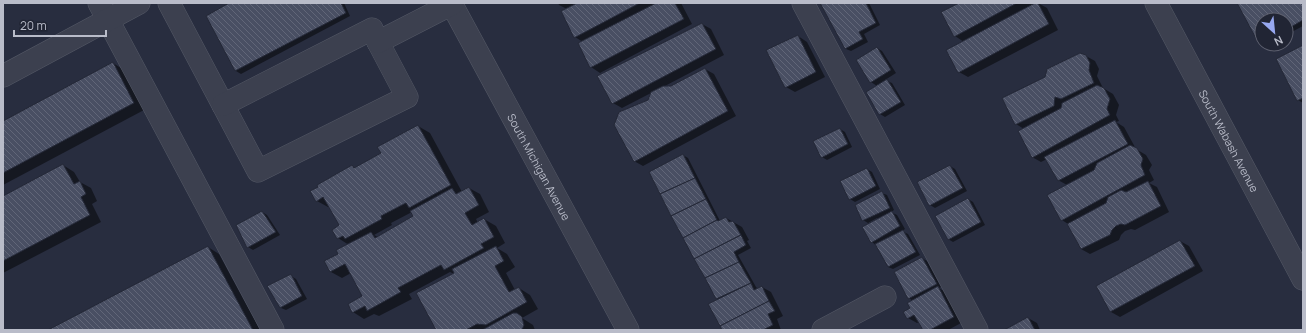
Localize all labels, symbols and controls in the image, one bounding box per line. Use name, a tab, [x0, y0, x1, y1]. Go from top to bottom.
scale bar	[14, 12, 106, 38]
north arrow	[1254, 12, 1294, 52]
text: 20 m	[20, 17, 47, 34]
text: N	[1272, 33, 1286, 50]
street label: South Wabash Avenue	[1196, 87, 1263, 195]
street label: South Michigan Avenue	[505, 111, 575, 223]

